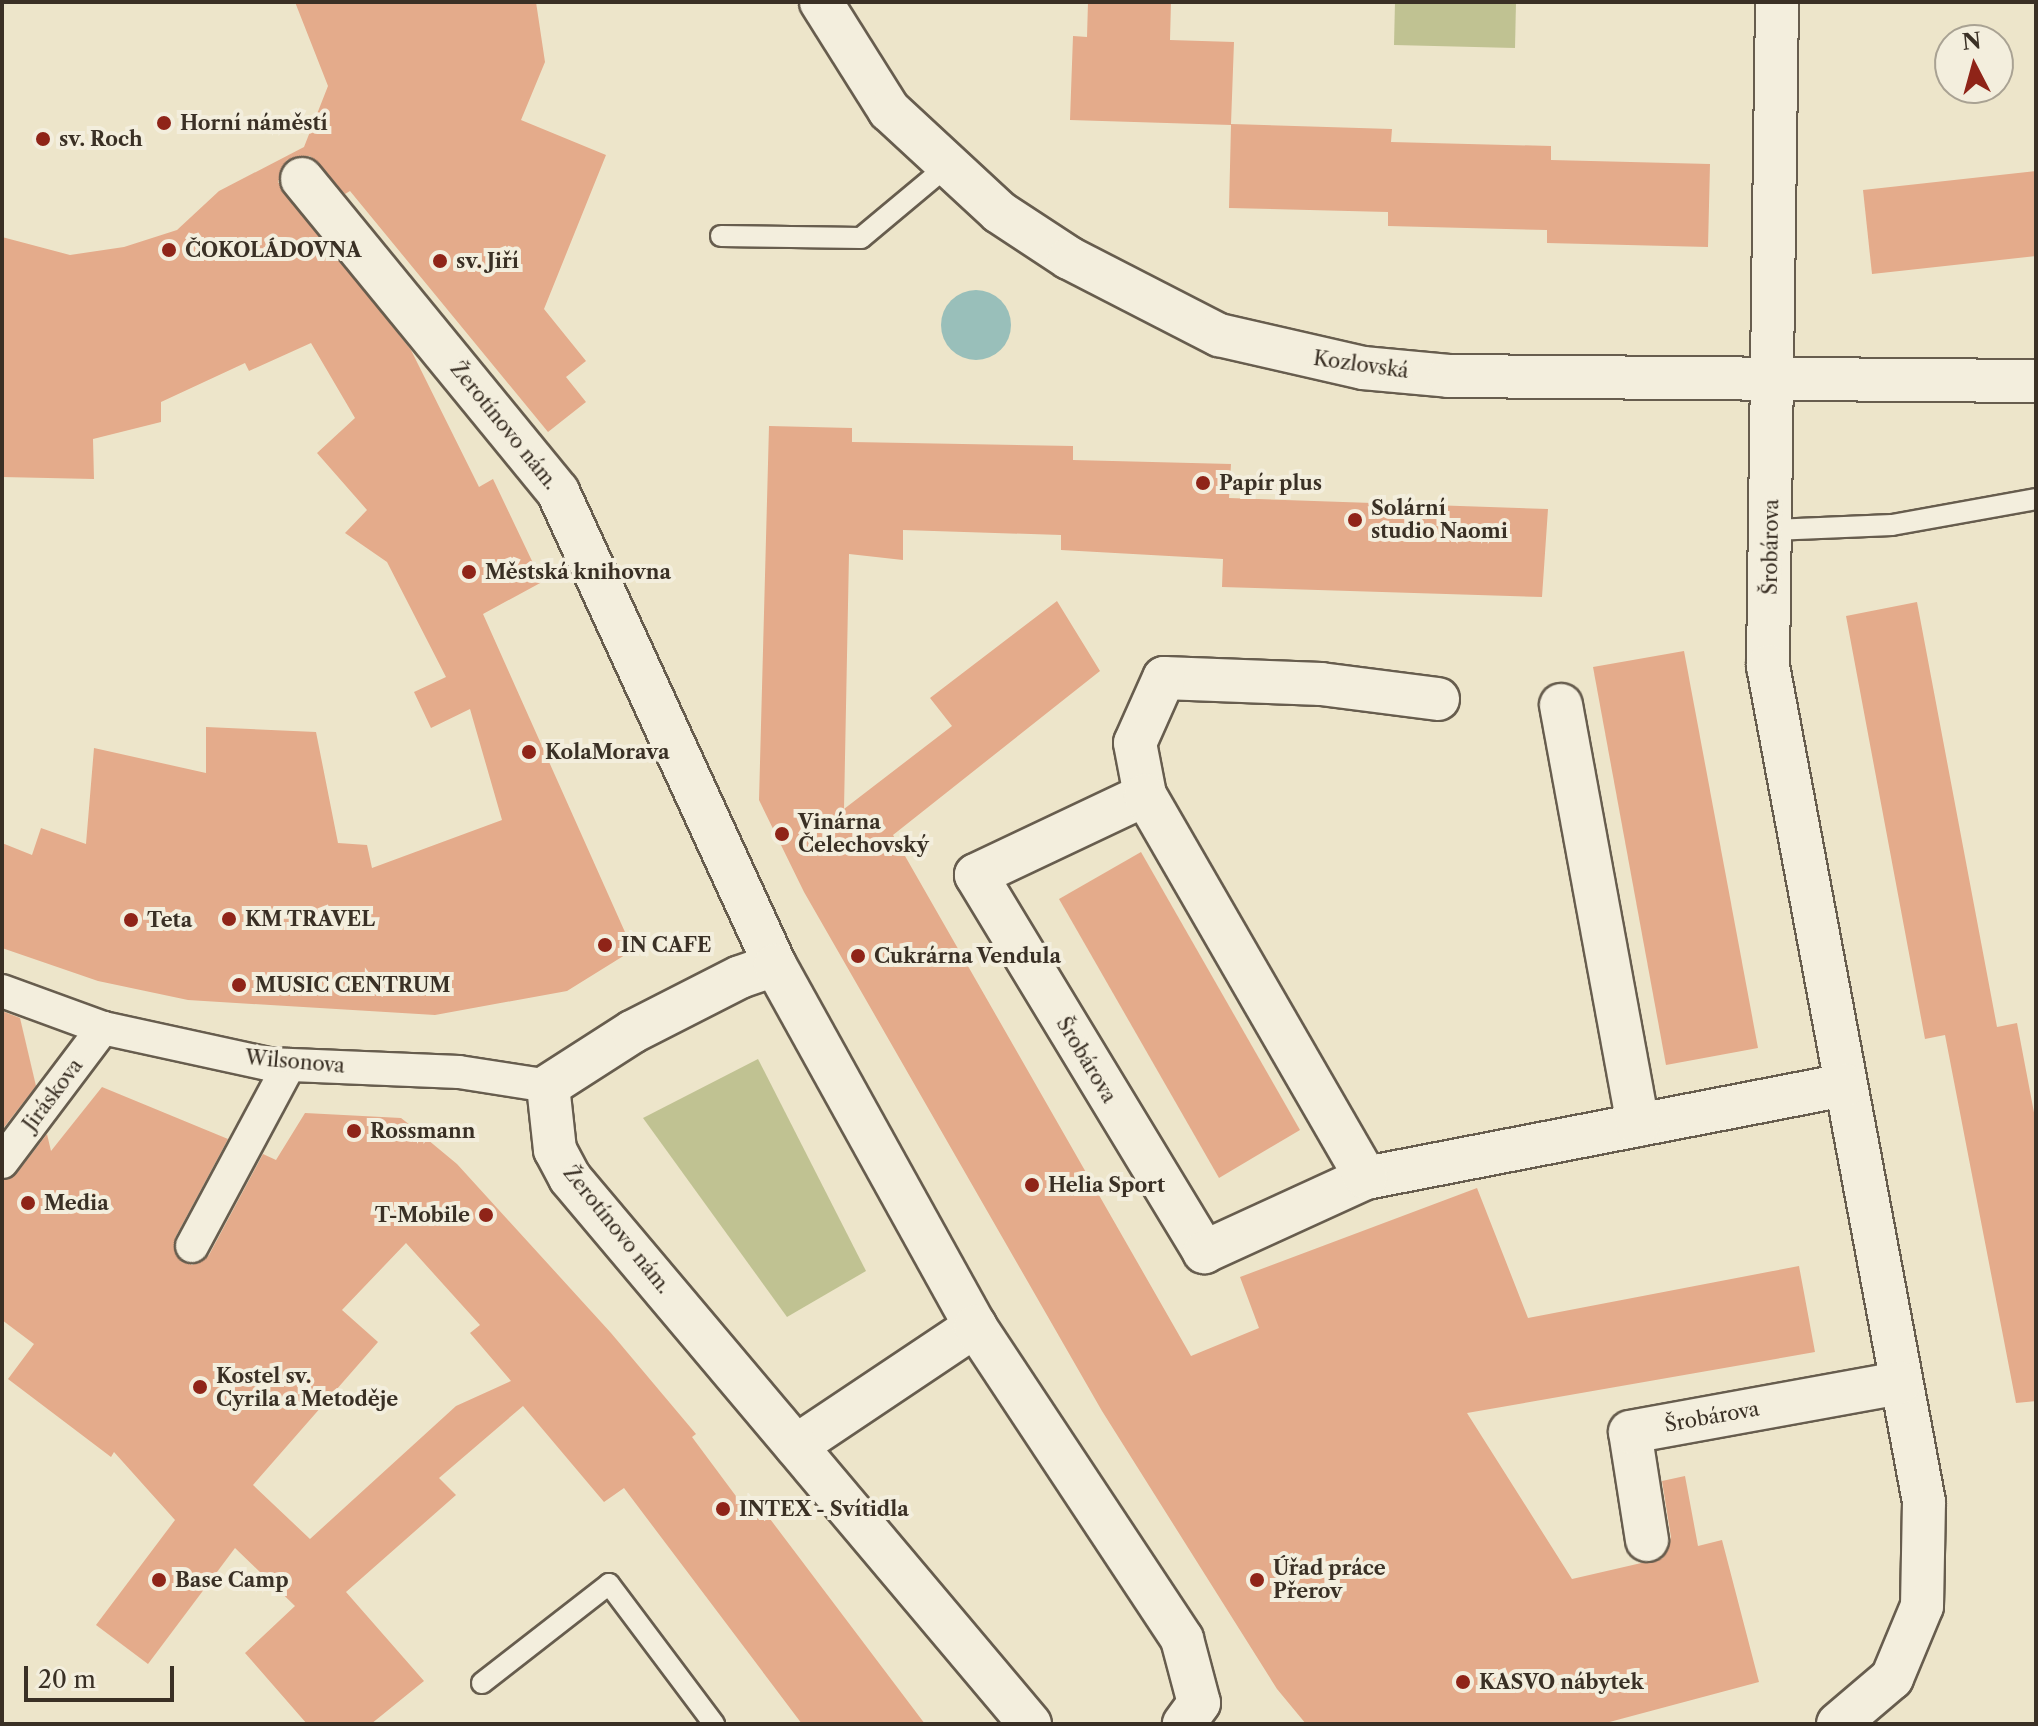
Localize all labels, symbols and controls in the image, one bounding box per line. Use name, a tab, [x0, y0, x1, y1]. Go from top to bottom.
north arrow	[1934, 24, 2014, 104]
text: N	[1961, 27, 1983, 56]
place label: Horní náměstí	[180, 111, 328, 135]
marker: Horní náměstí	[155, 114, 173, 132]
place label: sv. Roch	[59, 127, 143, 151]
marker: sv. Roch	[34, 130, 52, 148]
place label: ČOKOLÁDOVNA	[185, 238, 361, 262]
marker: ČOKOLÁDOVNA	[160, 241, 178, 259]
place label: sv. Jiří	[456, 249, 519, 273]
marker: sv. Jiří	[431, 252, 449, 270]
street label: Kozlovská	[1312, 346, 1410, 384]
street label: Žerotínovo nám.	[445, 357, 563, 495]
place label: Papír plus	[1219, 471, 1322, 495]
marker: Papír plus	[1194, 474, 1212, 492]
place label: Solární studio Naomi	[1371, 496, 1508, 543]
street label: Šrobárova	[1758, 499, 1784, 595]
marker: Solární studio Naomi	[1346, 511, 1364, 529]
place label: Městská knihovna	[485, 560, 671, 584]
marker: Městská knihovna	[460, 563, 478, 581]
place label: KolaMorava	[545, 740, 669, 764]
marker: KolaMorava	[520, 743, 538, 761]
place label: Vinárna Čelechovský	[798, 810, 929, 857]
marker: Vinárna Čelechovský	[773, 825, 791, 843]
place label: KM TRAVEL	[245, 907, 375, 931]
place label: Teta	[147, 908, 192, 932]
marker: KM TRAVEL	[220, 910, 238, 928]
marker: Teta	[122, 911, 140, 929]
place label: IN CAFE	[621, 933, 711, 957]
marker: IN CAFE	[596, 936, 614, 954]
place label: Cukrárna Vendula	[874, 944, 1062, 968]
marker: Cukrárna Vendula	[849, 947, 867, 965]
place label: MUSIC CENTRUM	[255, 973, 450, 997]
marker: MUSIC CENTRUM	[230, 976, 248, 994]
street label: Šrobárova	[1051, 1013, 1121, 1107]
street label: Wilsonova	[244, 1046, 346, 1078]
street label: Jiráskova	[18, 1054, 88, 1136]
place label: Rossmann	[370, 1119, 475, 1143]
marker: Rossmann	[345, 1122, 363, 1140]
street label: Žerotínovo nám.	[558, 1161, 676, 1299]
place label: Helia Sport	[1048, 1173, 1165, 1197]
marker: Helia Sport	[1023, 1176, 1041, 1194]
place label: Media	[44, 1191, 109, 1215]
marker: Media	[19, 1194, 37, 1212]
place label: T-Mobile	[375, 1203, 470, 1227]
marker: T-Mobile	[477, 1206, 495, 1224]
place label: Kostel sv. Cyrila a Metoděje	[216, 1364, 399, 1411]
marker: Kostel sv. Cyrila a Metoděje	[191, 1378, 209, 1396]
street label: Šrobárova	[1663, 1397, 1761, 1437]
place label: INTEX - Svítidla	[739, 1497, 909, 1521]
marker: INTEX - Svítidla	[714, 1500, 732, 1518]
place label: Úřad práce Přerov	[1273, 1556, 1386, 1603]
place label: Base Camp	[175, 1568, 289, 1592]
marker: Base Camp	[150, 1571, 168, 1589]
marker: Úřad práce Přerov	[1248, 1571, 1266, 1589]
scale bar	[28, 1650, 178, 1700]
text: 20 m	[38, 1665, 96, 1694]
place label: KASVO nábytek	[1479, 1670, 1644, 1694]
marker: KASVO nábytek	[1454, 1673, 1472, 1691]

